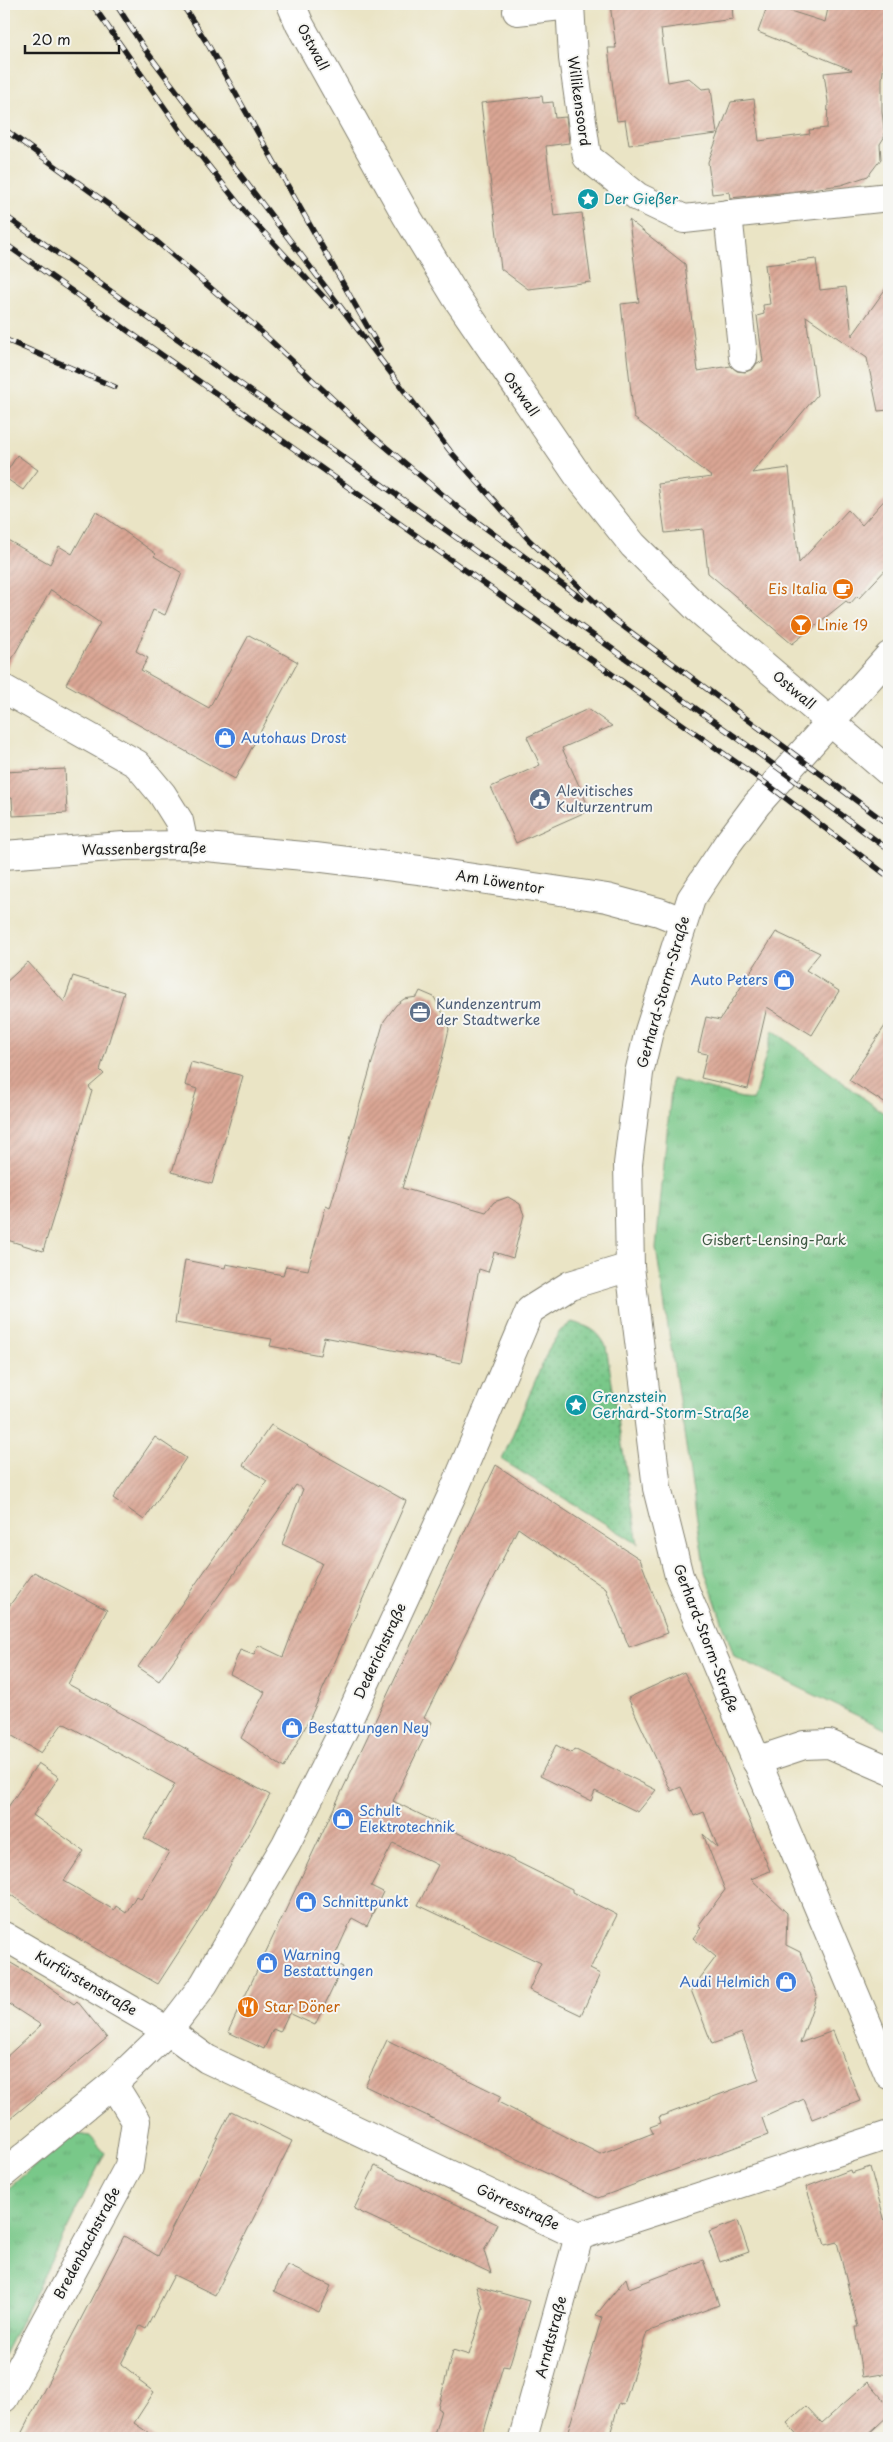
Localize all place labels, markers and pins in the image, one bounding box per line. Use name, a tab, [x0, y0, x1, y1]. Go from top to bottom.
place icon: Der Gießer	[576, 187, 600, 211]
place label: Der Gießer	[604, 188, 679, 209]
cafe icon: Eis Italia	[831, 577, 855, 601]
place label: Eis Italia	[768, 578, 827, 599]
bar icon: Linie 19	[789, 613, 813, 637]
place label: Linie 19	[817, 614, 868, 635]
shop icon: Autohaus Drost	[213, 726, 237, 750]
place label: Autohaus Drost	[241, 727, 347, 748]
place label: Alevitisches Kulturzentrum	[556, 780, 653, 817]
public building icon: Alevitisches Kulturzentrum	[528, 787, 552, 811]
shop icon: Auto Peters	[772, 968, 796, 992]
place label: Auto Peters	[691, 969, 768, 990]
place label: Kundenzentrum der Stadtwerke	[436, 993, 541, 1030]
office icon: Kundenzentrum der Stadtwerke	[408, 1000, 432, 1024]
place label: Grenzstein Gerhard-Storm-Straße	[592, 1386, 749, 1423]
place icon: Grenzstein Gerhard-Storm-Straße	[564, 1393, 588, 1417]
shop icon: Bestattungen Ney	[280, 1716, 304, 1740]
place label: Bestattungen Ney	[308, 1717, 429, 1738]
place label: Schult Elektrotechnik	[359, 1800, 456, 1837]
shop icon: Schult Elektrotechnik	[331, 1807, 355, 1831]
shop icon: Schnittpunkt	[294, 1890, 318, 1914]
place label: Schnittpunkt	[322, 1891, 409, 1912]
place label: Warning Bestattungen	[283, 1944, 373, 1981]
shop icon: Warning Bestattungen	[255, 1951, 279, 1975]
shop icon: Audi Helmich	[774, 1970, 798, 1994]
place label: Audi Helmich	[680, 1971, 770, 1992]
restaurant icon: Star Döner	[236, 1995, 260, 2019]
place label: Star Döner	[264, 1996, 341, 2017]

